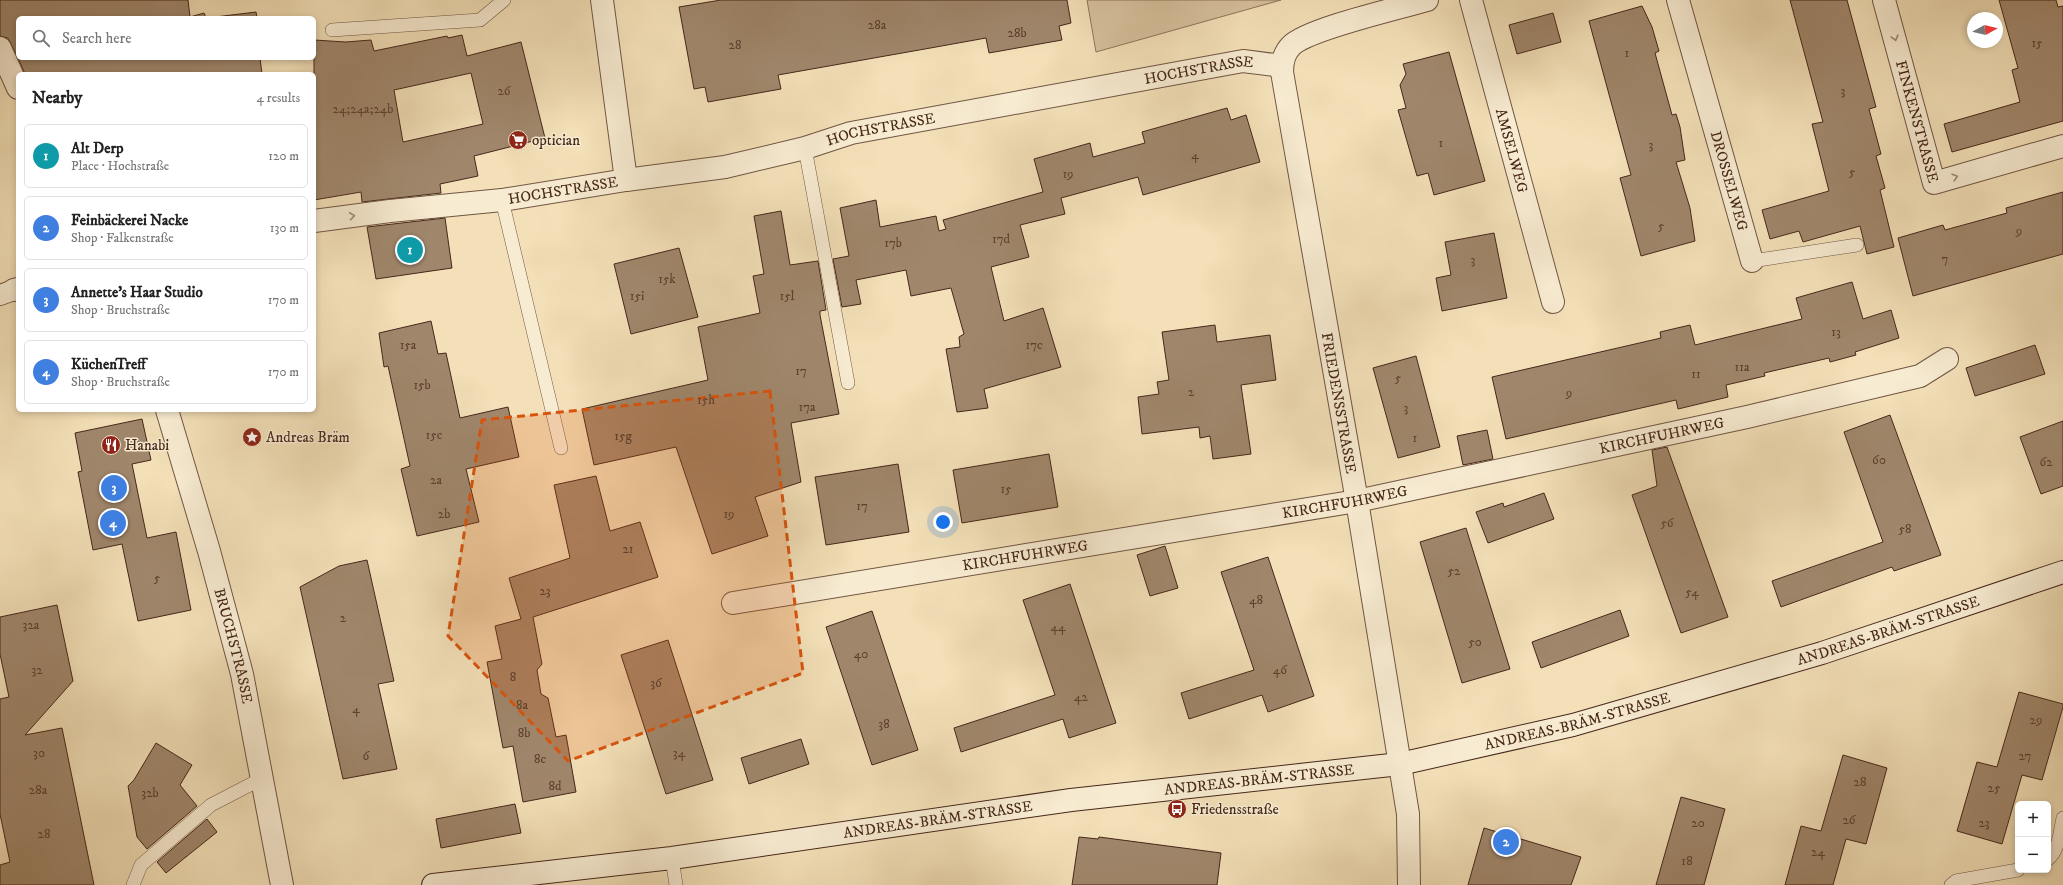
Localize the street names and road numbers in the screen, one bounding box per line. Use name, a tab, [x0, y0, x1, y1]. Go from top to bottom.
street label: HOCHSTRASSE	[1143, 52, 1255, 89]
street label: FINKENSTRASSE	[1891, 58, 1943, 185]
street label: AMSELWEG	[1491, 106, 1532, 196]
street label: HOCHSTRASSE	[824, 109, 937, 150]
street label: DROSSELWEG	[1706, 129, 1752, 234]
street label: HOCHSTRASSE	[507, 172, 620, 209]
street label: FRIEDENSSTRASSE	[1317, 331, 1360, 475]
street label: KIRCHFUHRWEG	[1598, 413, 1726, 459]
street label: KIRCHFUHRWEG	[1281, 481, 1410, 523]
street label: KIRCHFUHRWEG	[961, 536, 1090, 575]
street label: BRUCHSTRASSE	[209, 586, 256, 705]
street label: ANDREAS-BRÄM-STRASSE	[1795, 592, 1982, 670]
street label: ANDREAS-BRÄM-STRASSE	[1483, 688, 1673, 755]
street label: ANDREAS-BRÄM-STRASSE	[1163, 760, 1356, 800]
street label: ANDREAS-BRÄM-STRASSE	[842, 797, 1034, 843]

